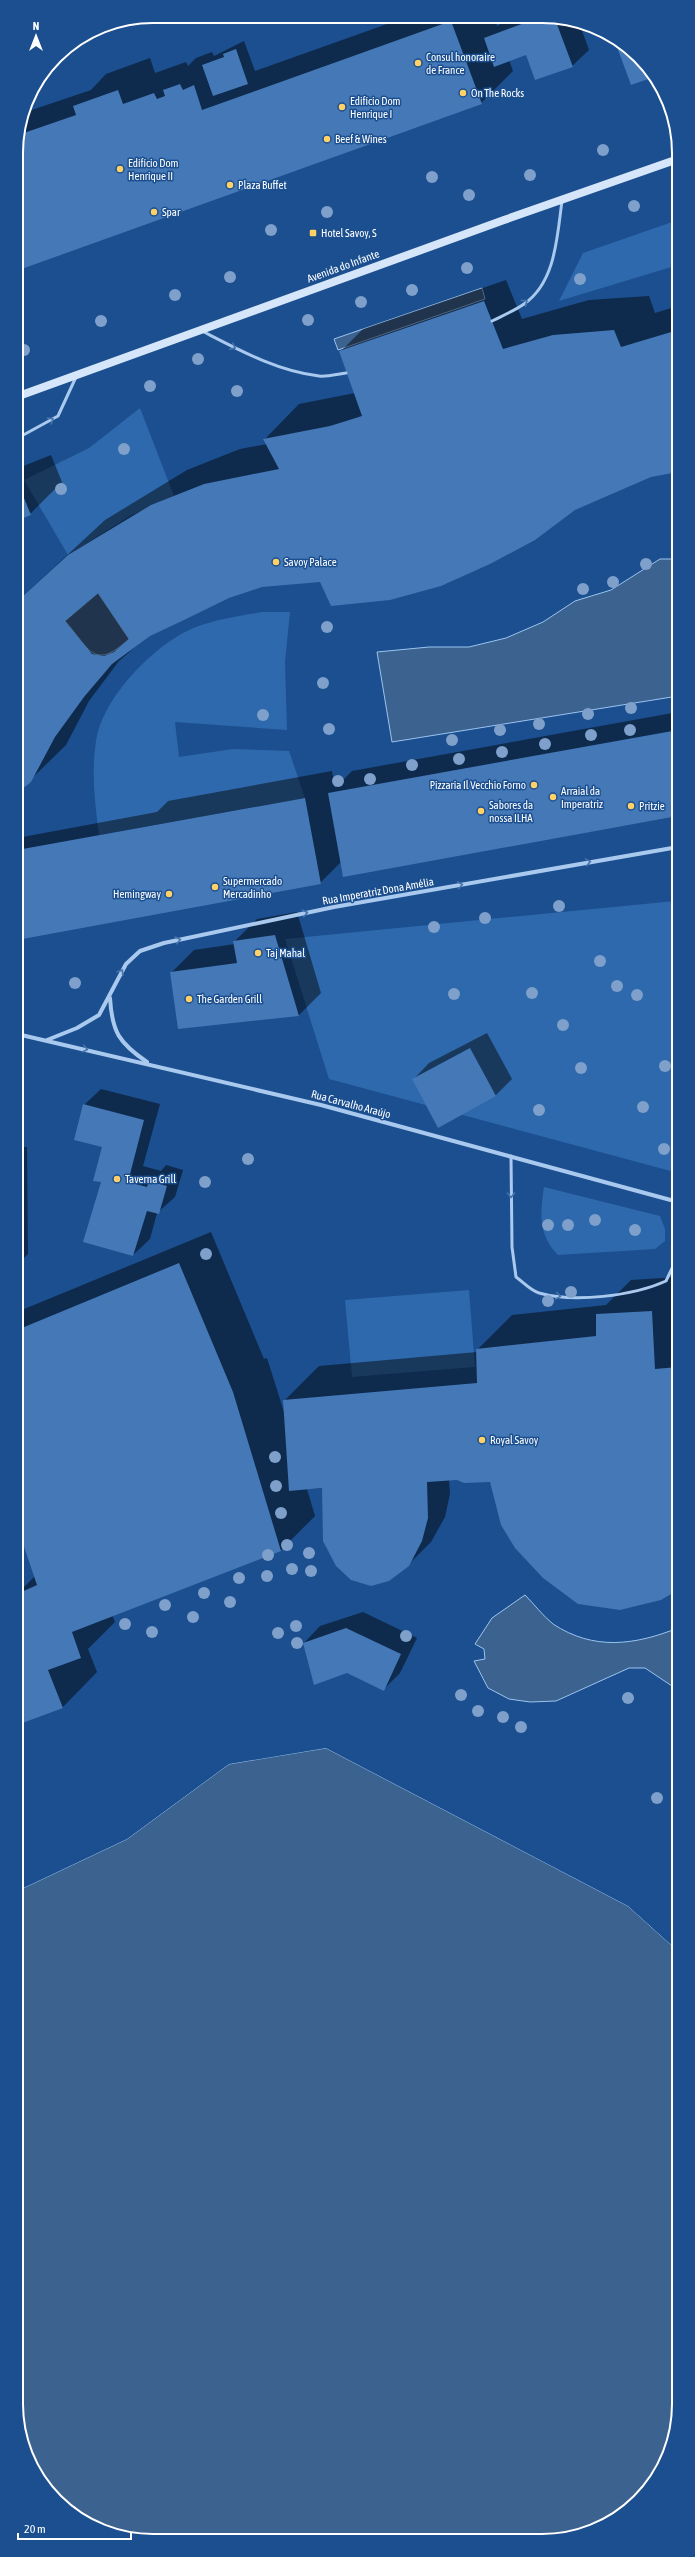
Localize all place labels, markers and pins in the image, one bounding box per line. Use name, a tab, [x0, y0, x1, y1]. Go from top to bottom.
place label: Consul honoraire de France	[426, 51, 495, 76]
marker: Consul honoraire de France	[413, 58, 423, 68]
place label: On The Rocks	[471, 87, 524, 99]
marker: On The Rocks	[458, 88, 468, 98]
place label: Edifício Dom Henrique I	[350, 95, 401, 120]
marker: Edifício Dom Henrique I	[337, 102, 347, 112]
place label: Beef & Wines	[335, 133, 387, 145]
marker: Beef & Wines	[322, 134, 332, 144]
place label: Edifício Dom Henrique II	[128, 157, 179, 182]
marker: Edifício Dom Henrique II	[115, 164, 125, 174]
place label: Plaza Buffet	[238, 179, 287, 191]
marker: Plaza Buffet	[225, 180, 235, 190]
place label: Spar	[162, 206, 181, 218]
marker: Spar	[149, 207, 159, 217]
place label: Hotel Savoy, S	[321, 227, 377, 239]
marker: Hotel Savoy, S	[308, 228, 318, 238]
place label: Savoy Palace	[284, 556, 337, 568]
marker: Savoy Palace	[271, 557, 281, 567]
place label: Pizzaria Il Vecchio Forno	[430, 779, 526, 791]
marker: Pizzaria Il Vecchio Forno	[529, 780, 539, 790]
place label: Arraial da Imperatriz	[561, 785, 603, 810]
marker: Arraial da Imperatriz	[548, 792, 558, 802]
place label: Sabores da nossa ILHA	[489, 799, 533, 824]
place label: Pritzie	[639, 800, 665, 812]
marker: Pritzie	[626, 801, 636, 811]
marker: Sabores da nossa ILHA	[476, 806, 486, 816]
place label: Supermercado Mercadinho	[223, 875, 282, 900]
marker: Supermercado Mercadinho	[210, 882, 220, 892]
place label: Hemingway	[113, 888, 161, 900]
marker: Hemingway	[164, 889, 174, 899]
place label: Taj Mahal	[266, 947, 305, 959]
marker: Taj Mahal	[253, 948, 263, 958]
place label: The Garden Grill	[197, 993, 262, 1005]
marker: The Garden Grill	[184, 994, 194, 1004]
place label: Taverna Grill	[125, 1173, 176, 1185]
marker: Taverna Grill	[112, 1174, 122, 1184]
place label: Royal Savoy	[490, 1434, 539, 1446]
marker: Royal Savoy	[477, 1435, 487, 1445]

